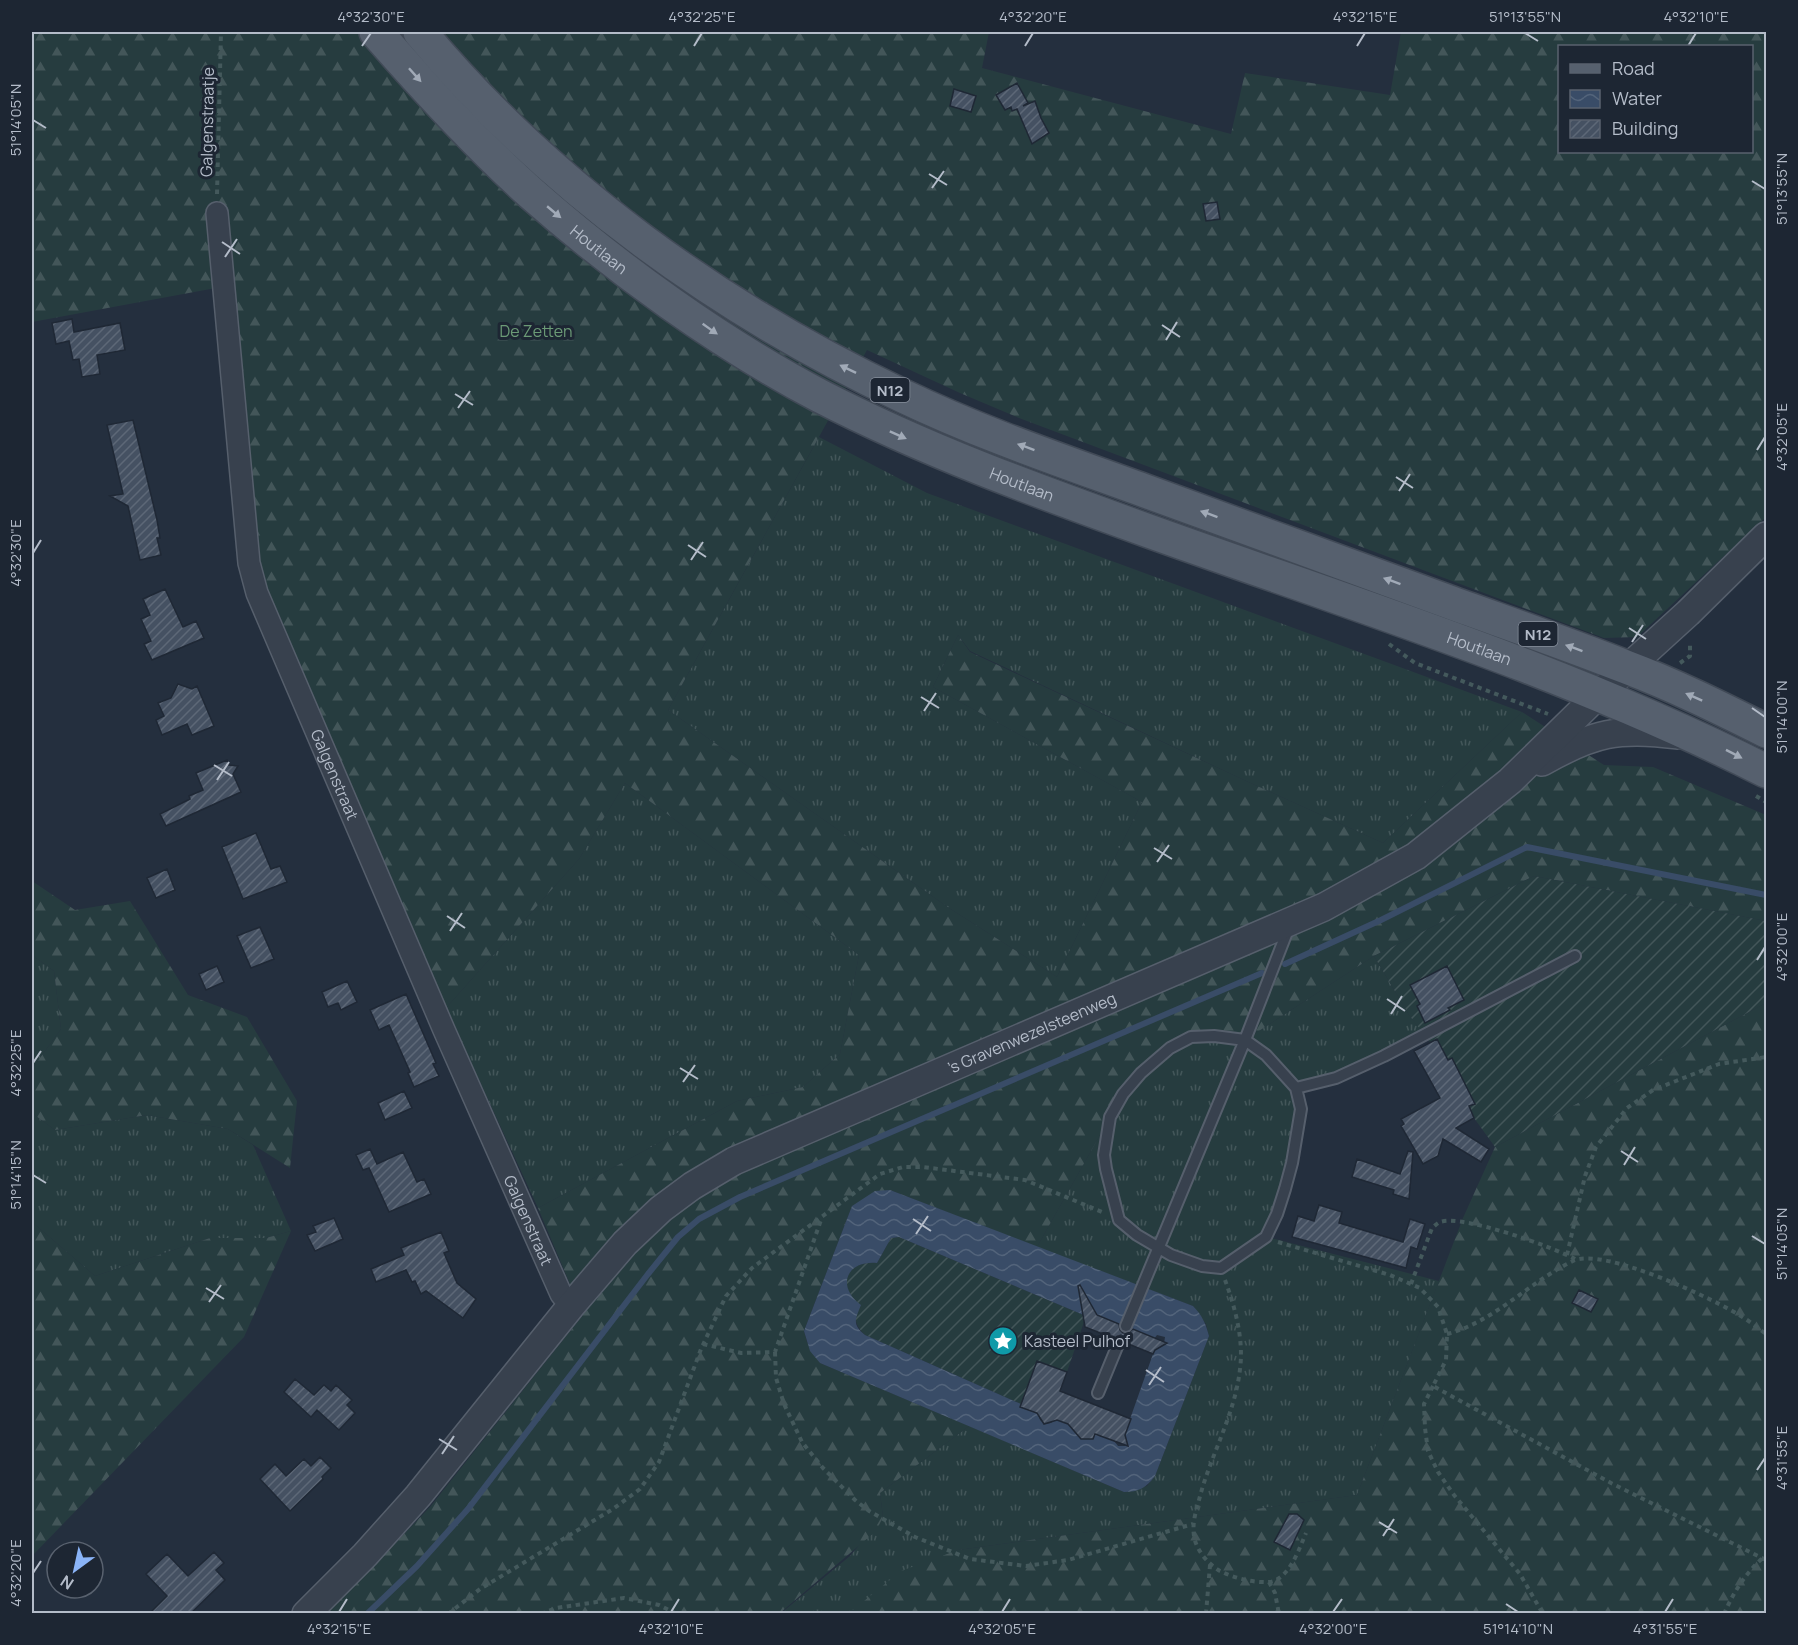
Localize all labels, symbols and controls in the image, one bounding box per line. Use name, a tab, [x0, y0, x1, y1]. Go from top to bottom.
text: 4°32'30"E	[337, 6, 405, 27]
text: 4°32'25"E	[668, 6, 736, 27]
text: 4°32'20"E	[999, 6, 1067, 27]
text: 4°32'15"E	[1333, 6, 1397, 27]
text: 51°13'55"N	[1489, 6, 1561, 27]
text: 4°32'10"E	[1663, 6, 1729, 27]
legend	[1558, 45, 1753, 153]
text: Road	[1612, 56, 1655, 80]
street label: Galgenstraatje	[195, 67, 219, 177]
one-way arrow	[408, 67, 421, 82]
text: 51°14'05"N	[5, 84, 26, 156]
text: Water	[1612, 86, 1662, 110]
text: Building	[1612, 116, 1678, 140]
text: 51°13'55"N	[1771, 153, 1792, 225]
one-way arrow	[546, 205, 561, 218]
street label: Houtlaan	[565, 220, 632, 279]
park label: De Zetten	[500, 320, 572, 342]
one-way arrow	[701, 323, 717, 335]
one-way arrow	[839, 364, 856, 374]
road number: N12	[870, 378, 910, 402]
text: 4°32'05"E	[1771, 403, 1792, 471]
one-way arrow	[889, 430, 906, 439]
one-way arrow	[1017, 442, 1035, 451]
street label: Houtlaan	[986, 462, 1057, 507]
one-way arrow	[1200, 509, 1218, 519]
text: 4°32'30"E	[5, 519, 26, 587]
one-way arrow	[1383, 576, 1401, 586]
road number: N12	[1518, 622, 1558, 646]
street label: Houtlaan	[1444, 626, 1515, 670]
one-way arrow	[1564, 642, 1582, 652]
text: 51°14'00"N	[1771, 680, 1792, 754]
one-way arrow	[1685, 692, 1703, 702]
street label: Galgenstraat	[306, 726, 364, 823]
one-way arrow	[1725, 749, 1742, 759]
text: 4°32'00"E	[1771, 913, 1792, 981]
street label: 's Gravenwezelsteenweg	[944, 987, 1119, 1079]
text: 4°32'25"E	[5, 1029, 26, 1097]
text: 51°14'15"N	[5, 1140, 26, 1210]
street label: Galgenstraat	[499, 1172, 558, 1269]
text: 51°14'05"N	[1771, 1208, 1792, 1280]
place icon: Kasteel Pulhof	[987, 1325, 1019, 1357]
place label: Kasteel Pulhof	[1024, 1330, 1130, 1352]
text: 4°31'55"E	[1771, 1426, 1792, 1490]
text: 4°32'20"E	[5, 1539, 26, 1607]
north arrow	[45, 1540, 105, 1600]
text: N	[56, 1570, 78, 1595]
text: 4°32'15"E	[307, 1618, 371, 1639]
text: 4°32'10"E	[638, 1618, 704, 1639]
text: 4°32'05"E	[968, 1618, 1036, 1639]
text: 4°32'00"E	[1299, 1618, 1367, 1639]
text: 51°14'10"N	[1483, 1618, 1553, 1639]
text: 4°31'55"E	[1633, 1618, 1697, 1639]

